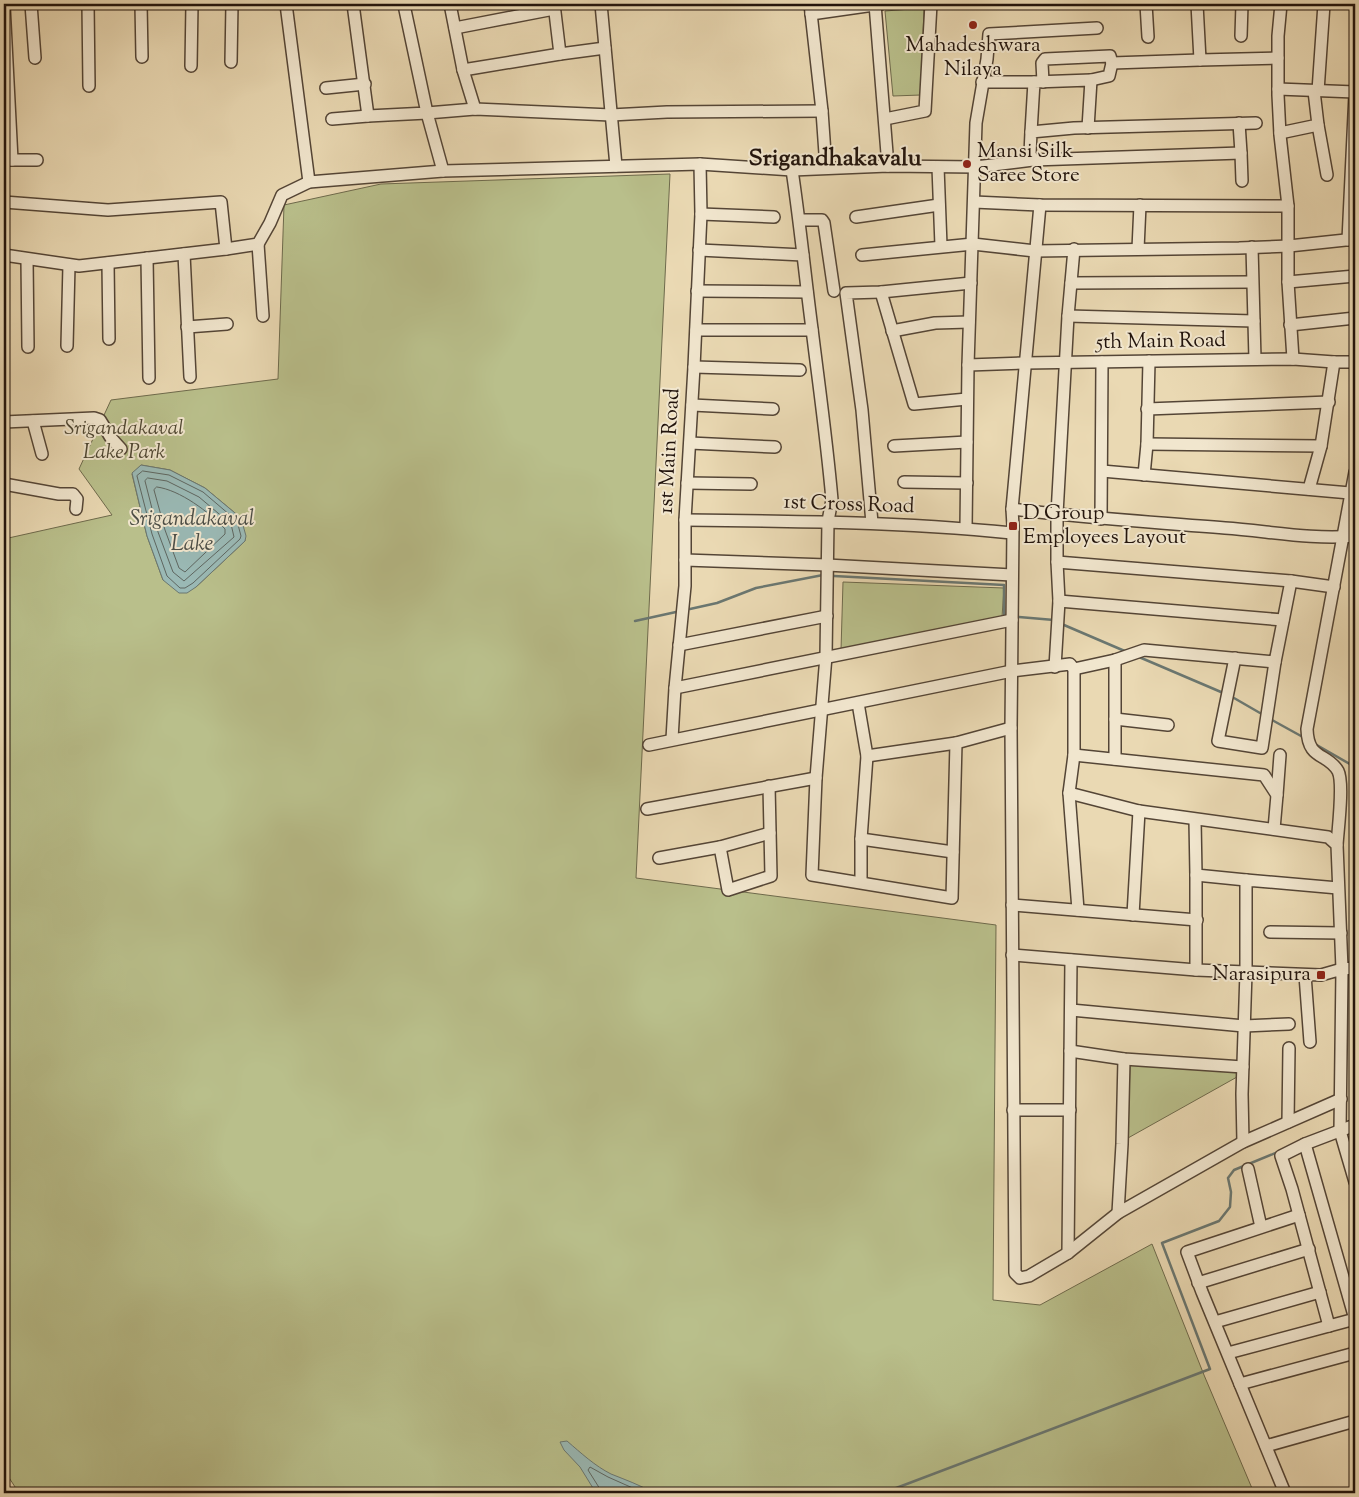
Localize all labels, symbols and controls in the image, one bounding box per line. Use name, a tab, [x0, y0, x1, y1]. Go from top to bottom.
marker: Mahadeshwara Nilaya	[967, 19, 979, 31]
place label: Mahadeshwara Nilaya	[905, 31, 1041, 85]
place label: Mansi Silk Saree Store	[977, 137, 1080, 191]
district label: Srigandhakavalu	[748, 142, 922, 176]
marker: Mansi Silk Saree Store	[961, 158, 973, 170]
street label: 5th Main Road	[1095, 326, 1226, 358]
street label: 1st Main Road	[652, 387, 688, 515]
park label: Srigandakaval Lake Park	[64, 414, 184, 468]
street label: 1st Cross Road	[783, 488, 915, 522]
place label: D Group Employees Layout	[1023, 499, 1186, 553]
water label: Srigandakaval Lake	[129, 504, 255, 561]
marker: D Group Employees Layout	[1007, 520, 1019, 532]
place label: Narasipura	[1212, 960, 1311, 990]
marker: Narasipura	[1315, 969, 1327, 981]

